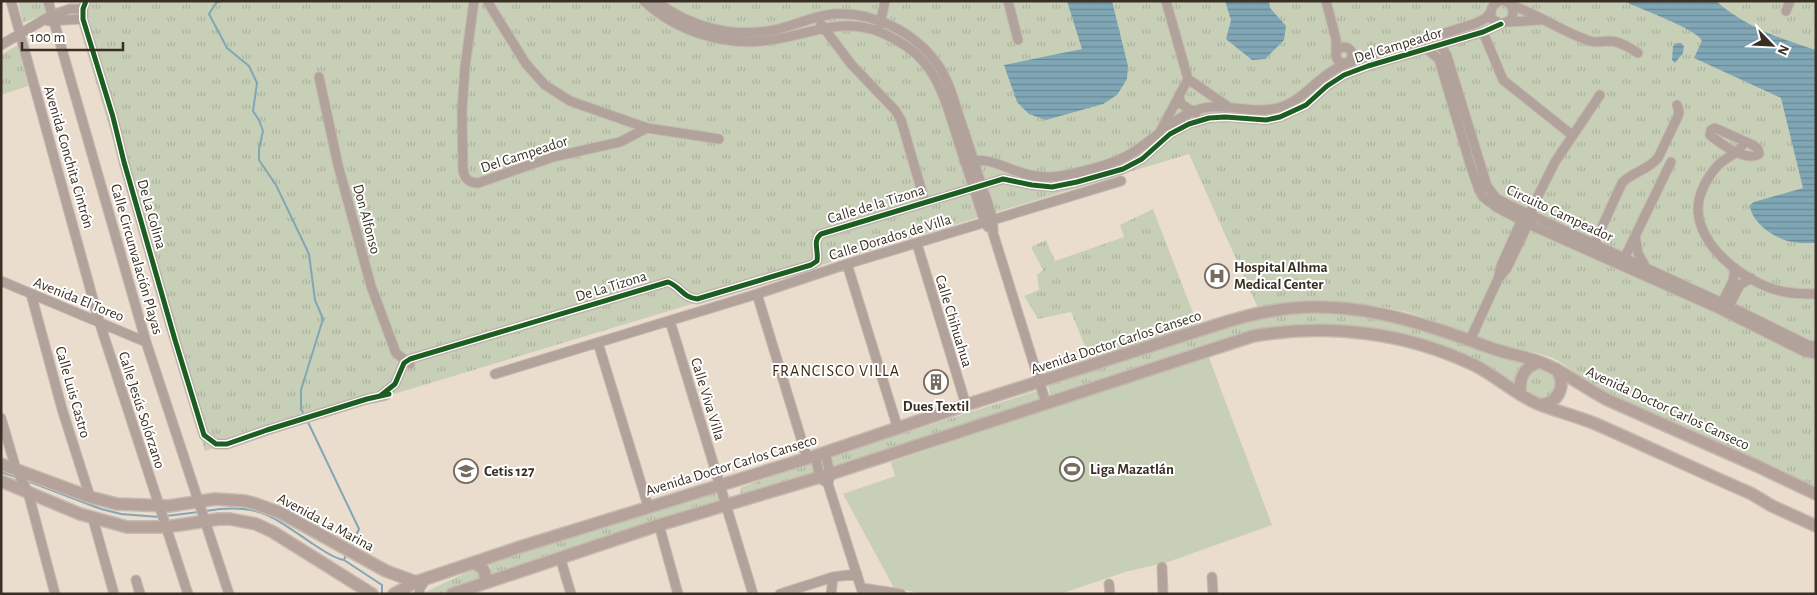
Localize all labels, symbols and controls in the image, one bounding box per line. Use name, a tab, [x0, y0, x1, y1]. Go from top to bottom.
scale bar	[22, 20, 124, 52]
north arrow	[1747, 20, 1797, 70]
street label: Del Campeador	[1353, 25, 1444, 66]
text: 100 m	[30, 30, 65, 45]
text: N	[1775, 43, 1791, 57]
street label: Avenida Conchita Cintrón	[41, 84, 96, 230]
street label: Del Campeador	[479, 133, 570, 176]
street label: De La Colina	[134, 178, 169, 251]
street label: Calle Circunvalación Playas	[108, 182, 165, 336]
street label: Circuito Campeador	[1504, 182, 1615, 245]
street label: Don Alfonso	[350, 183, 383, 256]
street label: Calle de la Tizona	[826, 183, 927, 226]
street label: Calle Dorados de Villa	[827, 212, 953, 263]
place label: Hospital Alhma Medical Center	[1234, 260, 1328, 292]
hospital icon: Hospital Alhma Medical Center	[1204, 263, 1230, 289]
street label: De La Tizona	[574, 269, 649, 304]
street label: Calle Chihuahua	[932, 273, 975, 369]
street label: Avenida El Toreo	[31, 275, 126, 324]
street label: Avenida Doctor Carlos Canseco	[1029, 308, 1203, 377]
street label: Calle Luis Castro	[52, 345, 93, 440]
street label: Calle Jesús Solórzano	[116, 350, 168, 470]
street label: Calle Viva Villa	[688, 356, 727, 442]
district label: FRANCISCO VILLA	[772, 363, 900, 379]
street label: Avenida Doctor Carlos Canseco	[1584, 364, 1752, 453]
building icon: Dues Textil	[923, 369, 949, 395]
place label: Dues Textil	[903, 399, 969, 414]
street label: Avenida Doctor Carlos Canseco	[644, 432, 819, 499]
sports icon: Liga Mazatlán	[1059, 456, 1085, 482]
school or university icon: Cetis 127	[453, 458, 479, 484]
place label: Liga Mazatlán	[1090, 462, 1174, 477]
place label: Cetis 127	[484, 464, 535, 479]
street label: Avenida La Marina	[275, 491, 377, 554]

